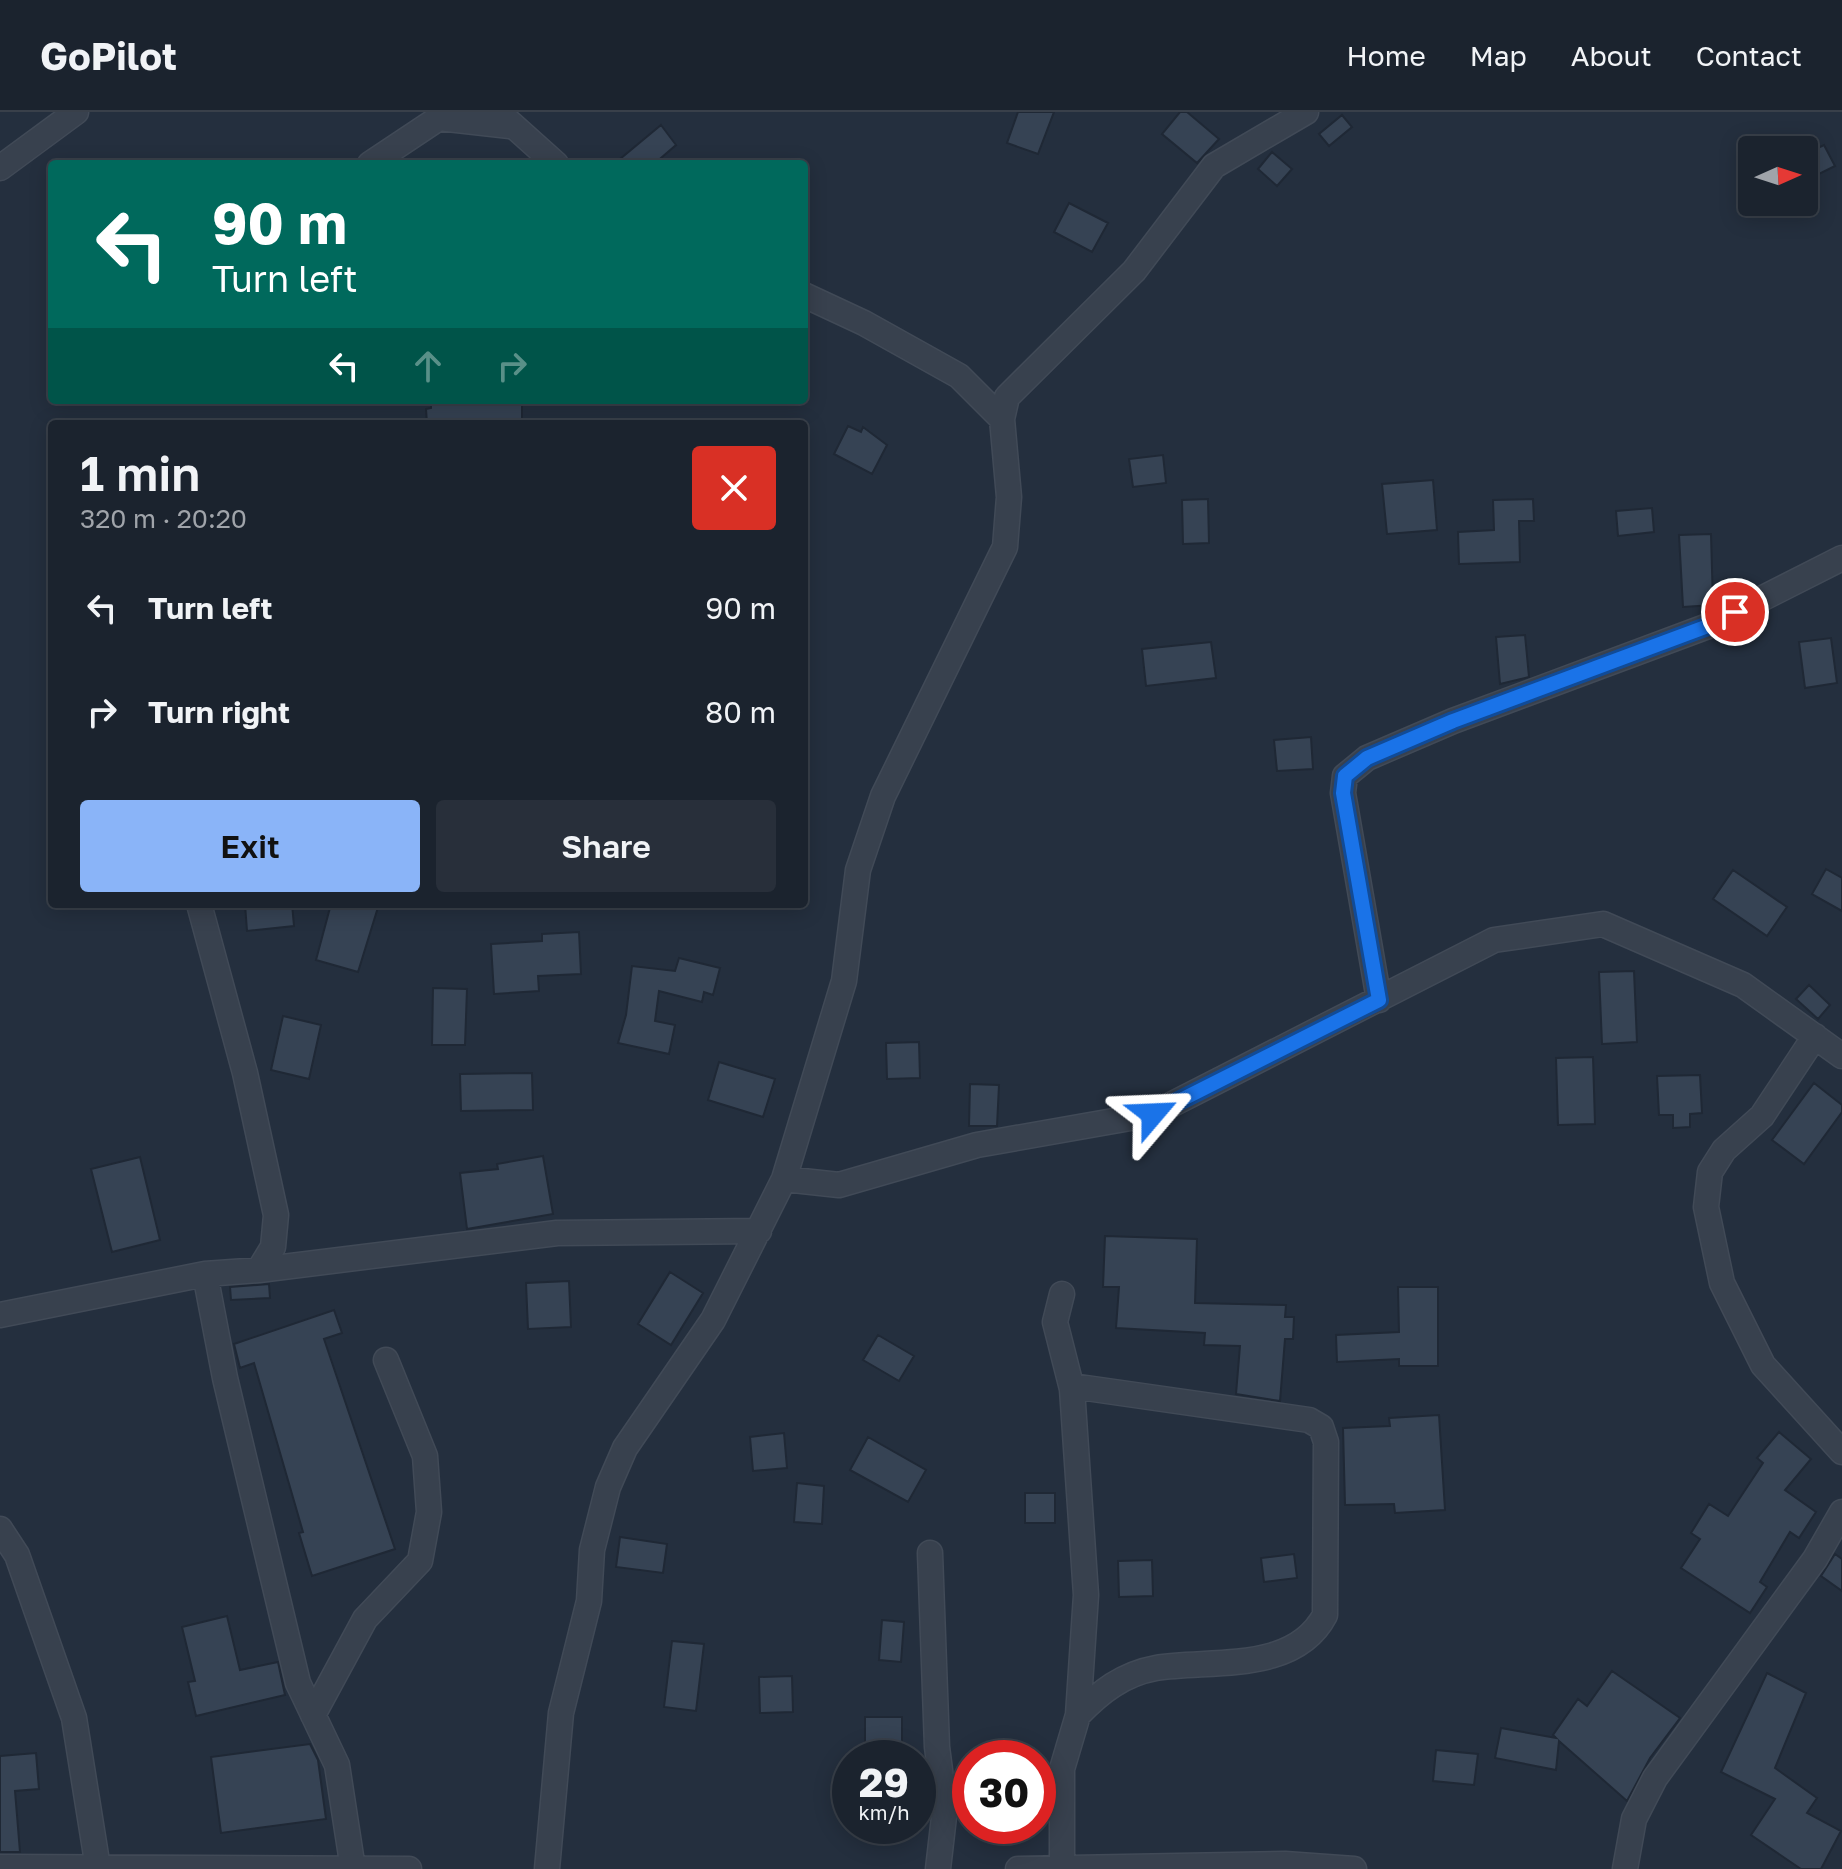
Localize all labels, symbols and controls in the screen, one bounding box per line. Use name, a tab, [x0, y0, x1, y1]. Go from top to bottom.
text: GoPilot	[40, 33, 177, 78]
text: Home	[1347, 39, 1426, 72]
text: Map	[1470, 39, 1527, 72]
text: About	[1571, 39, 1652, 72]
text: Contact	[1696, 39, 1802, 72]
north arrow	[1738, 136, 1818, 216]
map controls	[1738, 136, 1818, 216]
text: 90 m	[212, 189, 347, 256]
icon: left	[80, 192, 184, 296]
text: Turn left	[212, 257, 358, 300]
icon: left	[322, 344, 366, 388]
icon: ahead	[406, 344, 450, 388]
icon: right	[490, 344, 534, 388]
text: 1 min	[80, 444, 200, 502]
button: close	[692, 446, 776, 530]
text: 320 m · 20:20	[80, 503, 247, 534]
pin	[1701, 578, 1769, 646]
icon: left	[80, 586, 124, 630]
text: Turn left	[148, 590, 273, 626]
text: 90 m	[705, 590, 776, 626]
icon: arrive	[1713, 590, 1757, 634]
icon: right	[80, 690, 124, 734]
text: Turn right	[148, 694, 290, 730]
text: 80 m	[705, 694, 776, 730]
button: Exit	[80, 800, 420, 892]
button: Share	[436, 800, 776, 892]
position arrow	[1111, 1072, 1195, 1156]
speed limit sign: 30	[952, 1740, 1056, 1844]
text: 29	[859, 1758, 909, 1806]
text: km/h	[859, 1800, 909, 1824]

